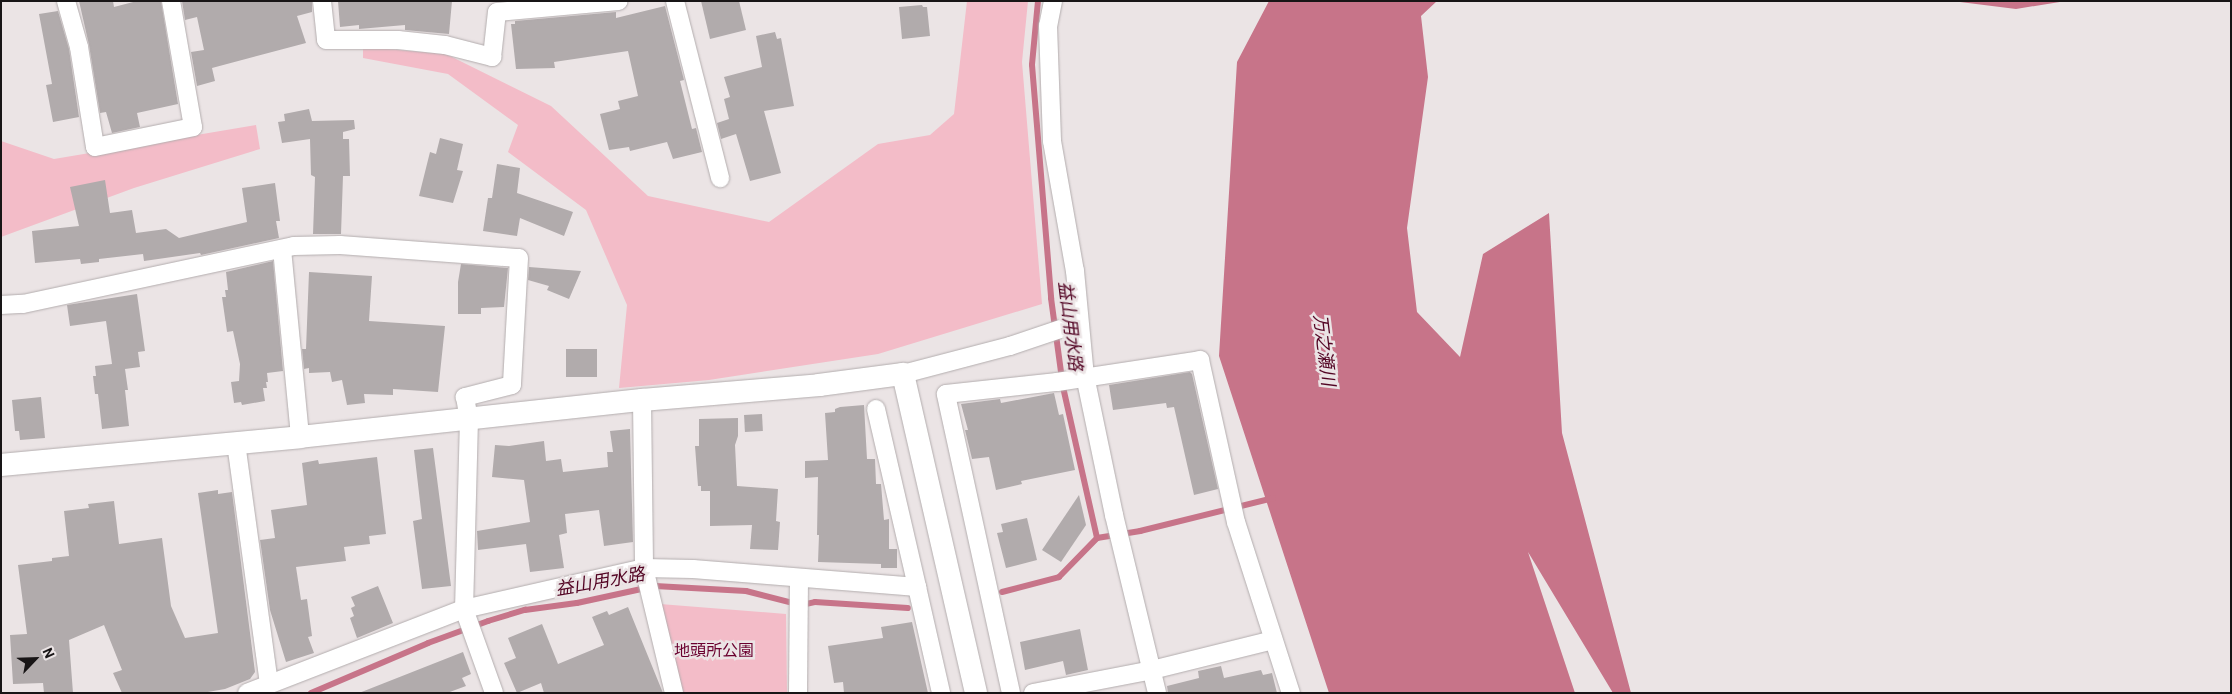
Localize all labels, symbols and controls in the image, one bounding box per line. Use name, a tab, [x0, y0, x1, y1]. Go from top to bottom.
water label: 益山用水路	[1055, 280, 1087, 372]
water label: 万之瀬川	[1310, 313, 1340, 387]
water label: 益山用水路	[554, 563, 646, 599]
north arrow	[10, 634, 60, 684]
park label: 地頭所公園	[674, 640, 754, 660]
text: N	[40, 645, 59, 660]

